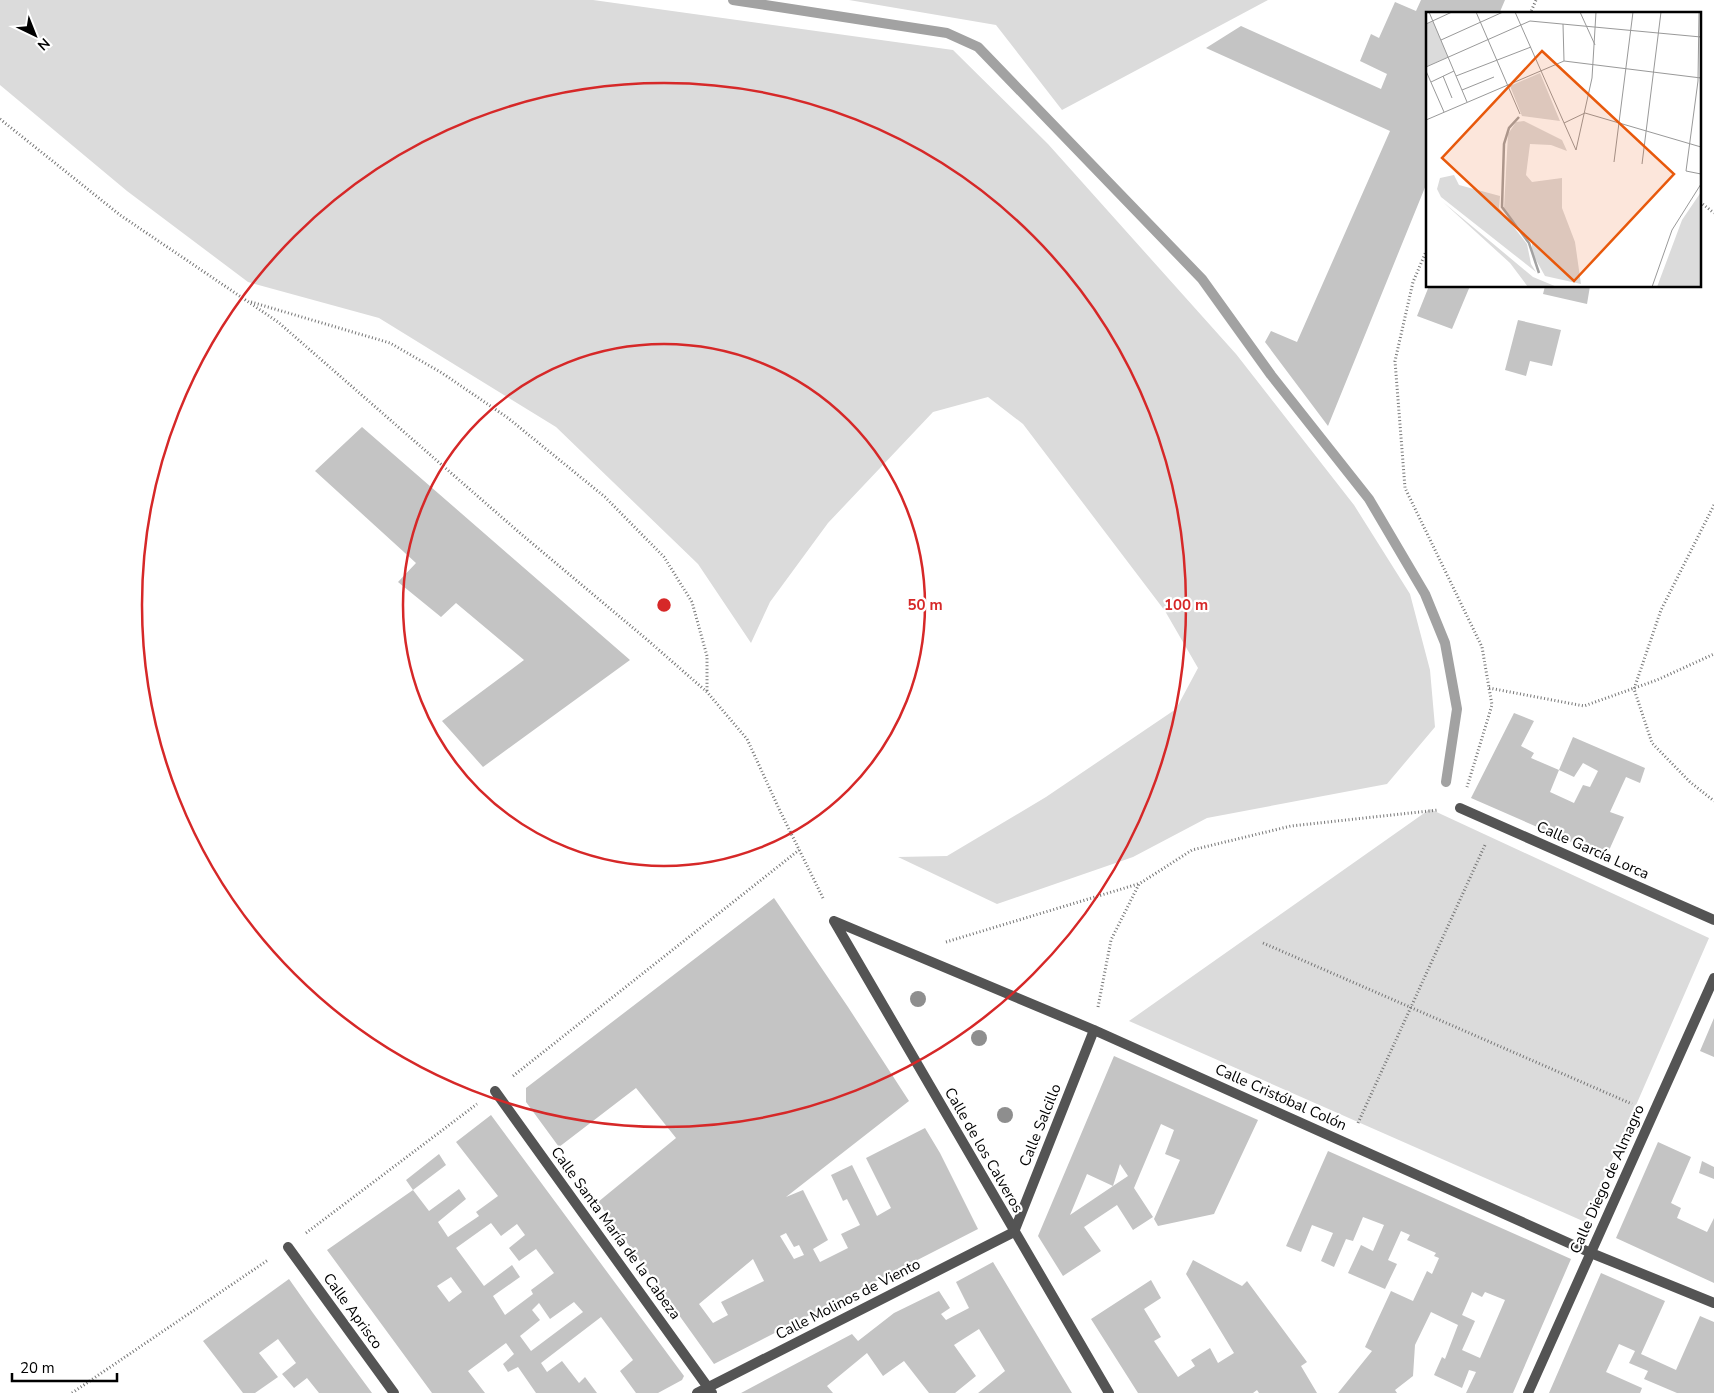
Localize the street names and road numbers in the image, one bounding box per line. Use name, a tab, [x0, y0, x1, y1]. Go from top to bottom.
street label: Calle García Lorca	[1534, 816, 1652, 884]
street label: Calle Cristóbal Colón	[1212, 1059, 1350, 1135]
street label: Calle Salcillo	[1014, 1081, 1066, 1169]
street label: Calle de los Calveros	[940, 1084, 1028, 1216]
street label: Calle Diego de Almagro	[1565, 1101, 1649, 1257]
street label: Calle Santa María de la Cabeza	[547, 1143, 685, 1323]
street label: Calle Molinos de Viento	[772, 1254, 924, 1344]
street label: Calle Aprisco	[319, 1269, 387, 1353]

